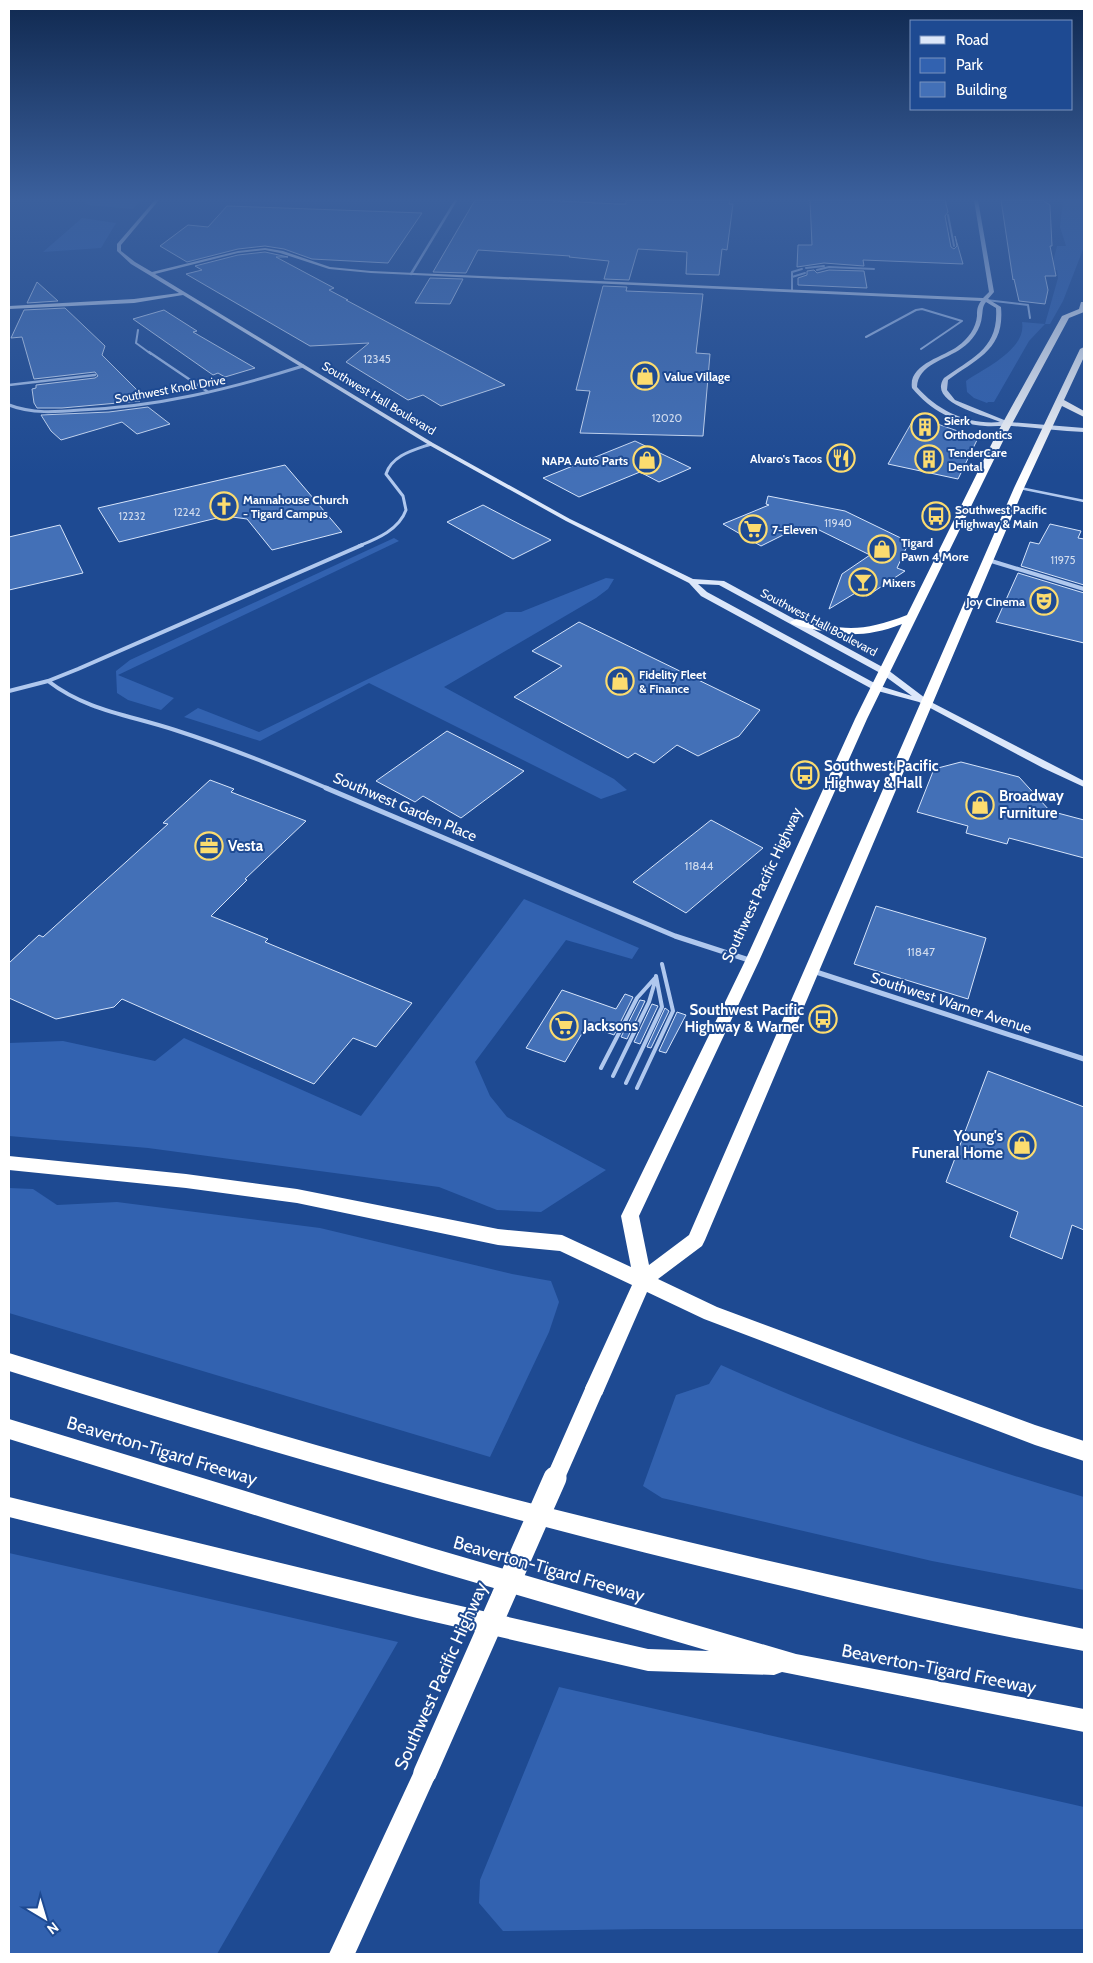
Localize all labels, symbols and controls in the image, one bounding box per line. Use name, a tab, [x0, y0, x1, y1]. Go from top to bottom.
legend	[910, 20, 1073, 110]
text: Road	[956, 31, 989, 49]
text: Park	[956, 56, 983, 74]
text: Building	[956, 81, 1007, 99]
house number: 12345	[363, 352, 391, 366]
street label: Southwest Hall Boulevard	[319, 358, 439, 438]
shop icon: Value Village	[630, 361, 660, 391]
place label: Value Village	[664, 369, 730, 384]
street label: Southwest Knoll Drive	[113, 372, 227, 406]
house number: 12020	[652, 411, 683, 425]
building icon: Sierk Orthodontics	[910, 412, 940, 442]
place label: Sierk Orthodontics	[944, 413, 1012, 442]
restaurant icon: Alvaro's Tacos	[826, 443, 856, 473]
building icon: TenderCare Dental	[914, 444, 944, 474]
shop icon: NAPA Auto Parts	[632, 445, 662, 475]
place label: TenderCare Dental	[948, 445, 1007, 474]
place label: Alvaro's Tacos	[750, 451, 822, 466]
place label: NAPA Auto Parts	[541, 453, 628, 468]
church icon: Mannahouse Church - Tigard Campus	[209, 491, 239, 521]
place label: Mannahouse Church - Tigard Campus	[243, 492, 349, 521]
bus stop icon: Southwest Pacific Highway & Main	[921, 501, 951, 531]
place label: Southwest Pacific Highway & Main	[955, 502, 1047, 531]
house number: 12242	[173, 505, 201, 519]
house number: 12232	[119, 509, 146, 523]
supermarket icon: 7-Eleven	[738, 514, 768, 544]
house number: 11940	[824, 516, 852, 530]
place label: 7-Eleven	[772, 522, 818, 537]
shop icon: Tigard Pawn 4 More	[867, 534, 897, 564]
place label: Tigard Pawn 4 More	[901, 535, 969, 564]
house number: 11975	[1051, 553, 1076, 567]
bar icon: Mixers	[848, 567, 878, 597]
place label: Mixers	[882, 575, 916, 590]
street label: Southwest Hall Boulevard	[758, 585, 880, 659]
theatre icon: Joy Cinema	[1029, 586, 1059, 616]
place label: Joy Cinema	[965, 594, 1025, 609]
shop icon: Fidelity Fleet & Finance	[605, 666, 635, 696]
place label: Fidelity Fleet & Finance	[639, 667, 706, 696]
place label: Southwest Pacific Highway & Hall	[824, 757, 939, 792]
bus stop icon: Southwest Pacific Highway & Hall	[790, 760, 820, 790]
street label: Southwest Garden Place	[330, 769, 480, 846]
place label: Broadway Furniture	[999, 787, 1065, 822]
shop icon: Broadway Furniture	[965, 790, 995, 820]
street label: Southwest Pacific Highway	[718, 804, 806, 966]
office icon: Vesta	[194, 831, 224, 861]
place label: Vesta	[228, 837, 264, 855]
house number: 11844	[685, 858, 714, 873]
house number: 11847	[907, 944, 935, 959]
street label: Southwest Warner Avenue	[868, 968, 1034, 1038]
place label: Southwest Pacific Highway & Warner	[684, 1001, 804, 1036]
bus stop icon: Southwest Pacific Highway & Warner	[808, 1004, 838, 1034]
supermarket icon: Jacksons	[549, 1011, 579, 1041]
place label: Jacksons	[582, 1017, 638, 1035]
place label: Young's Funeral Home	[912, 1127, 1003, 1162]
shop icon: Young's Funeral Home	[1007, 1130, 1037, 1160]
street label: Beaverton-Tigard Freeway	[64, 1412, 260, 1490]
street label: Beaverton-Tigard Freeway	[451, 1531, 647, 1607]
street label: Southwest Pacific Highway	[390, 1579, 492, 1773]
street label: Beaverton-Tigard Freeway	[840, 1639, 1038, 1699]
north arrow	[20, 1893, 70, 1943]
text: N	[44, 1918, 62, 1938]

